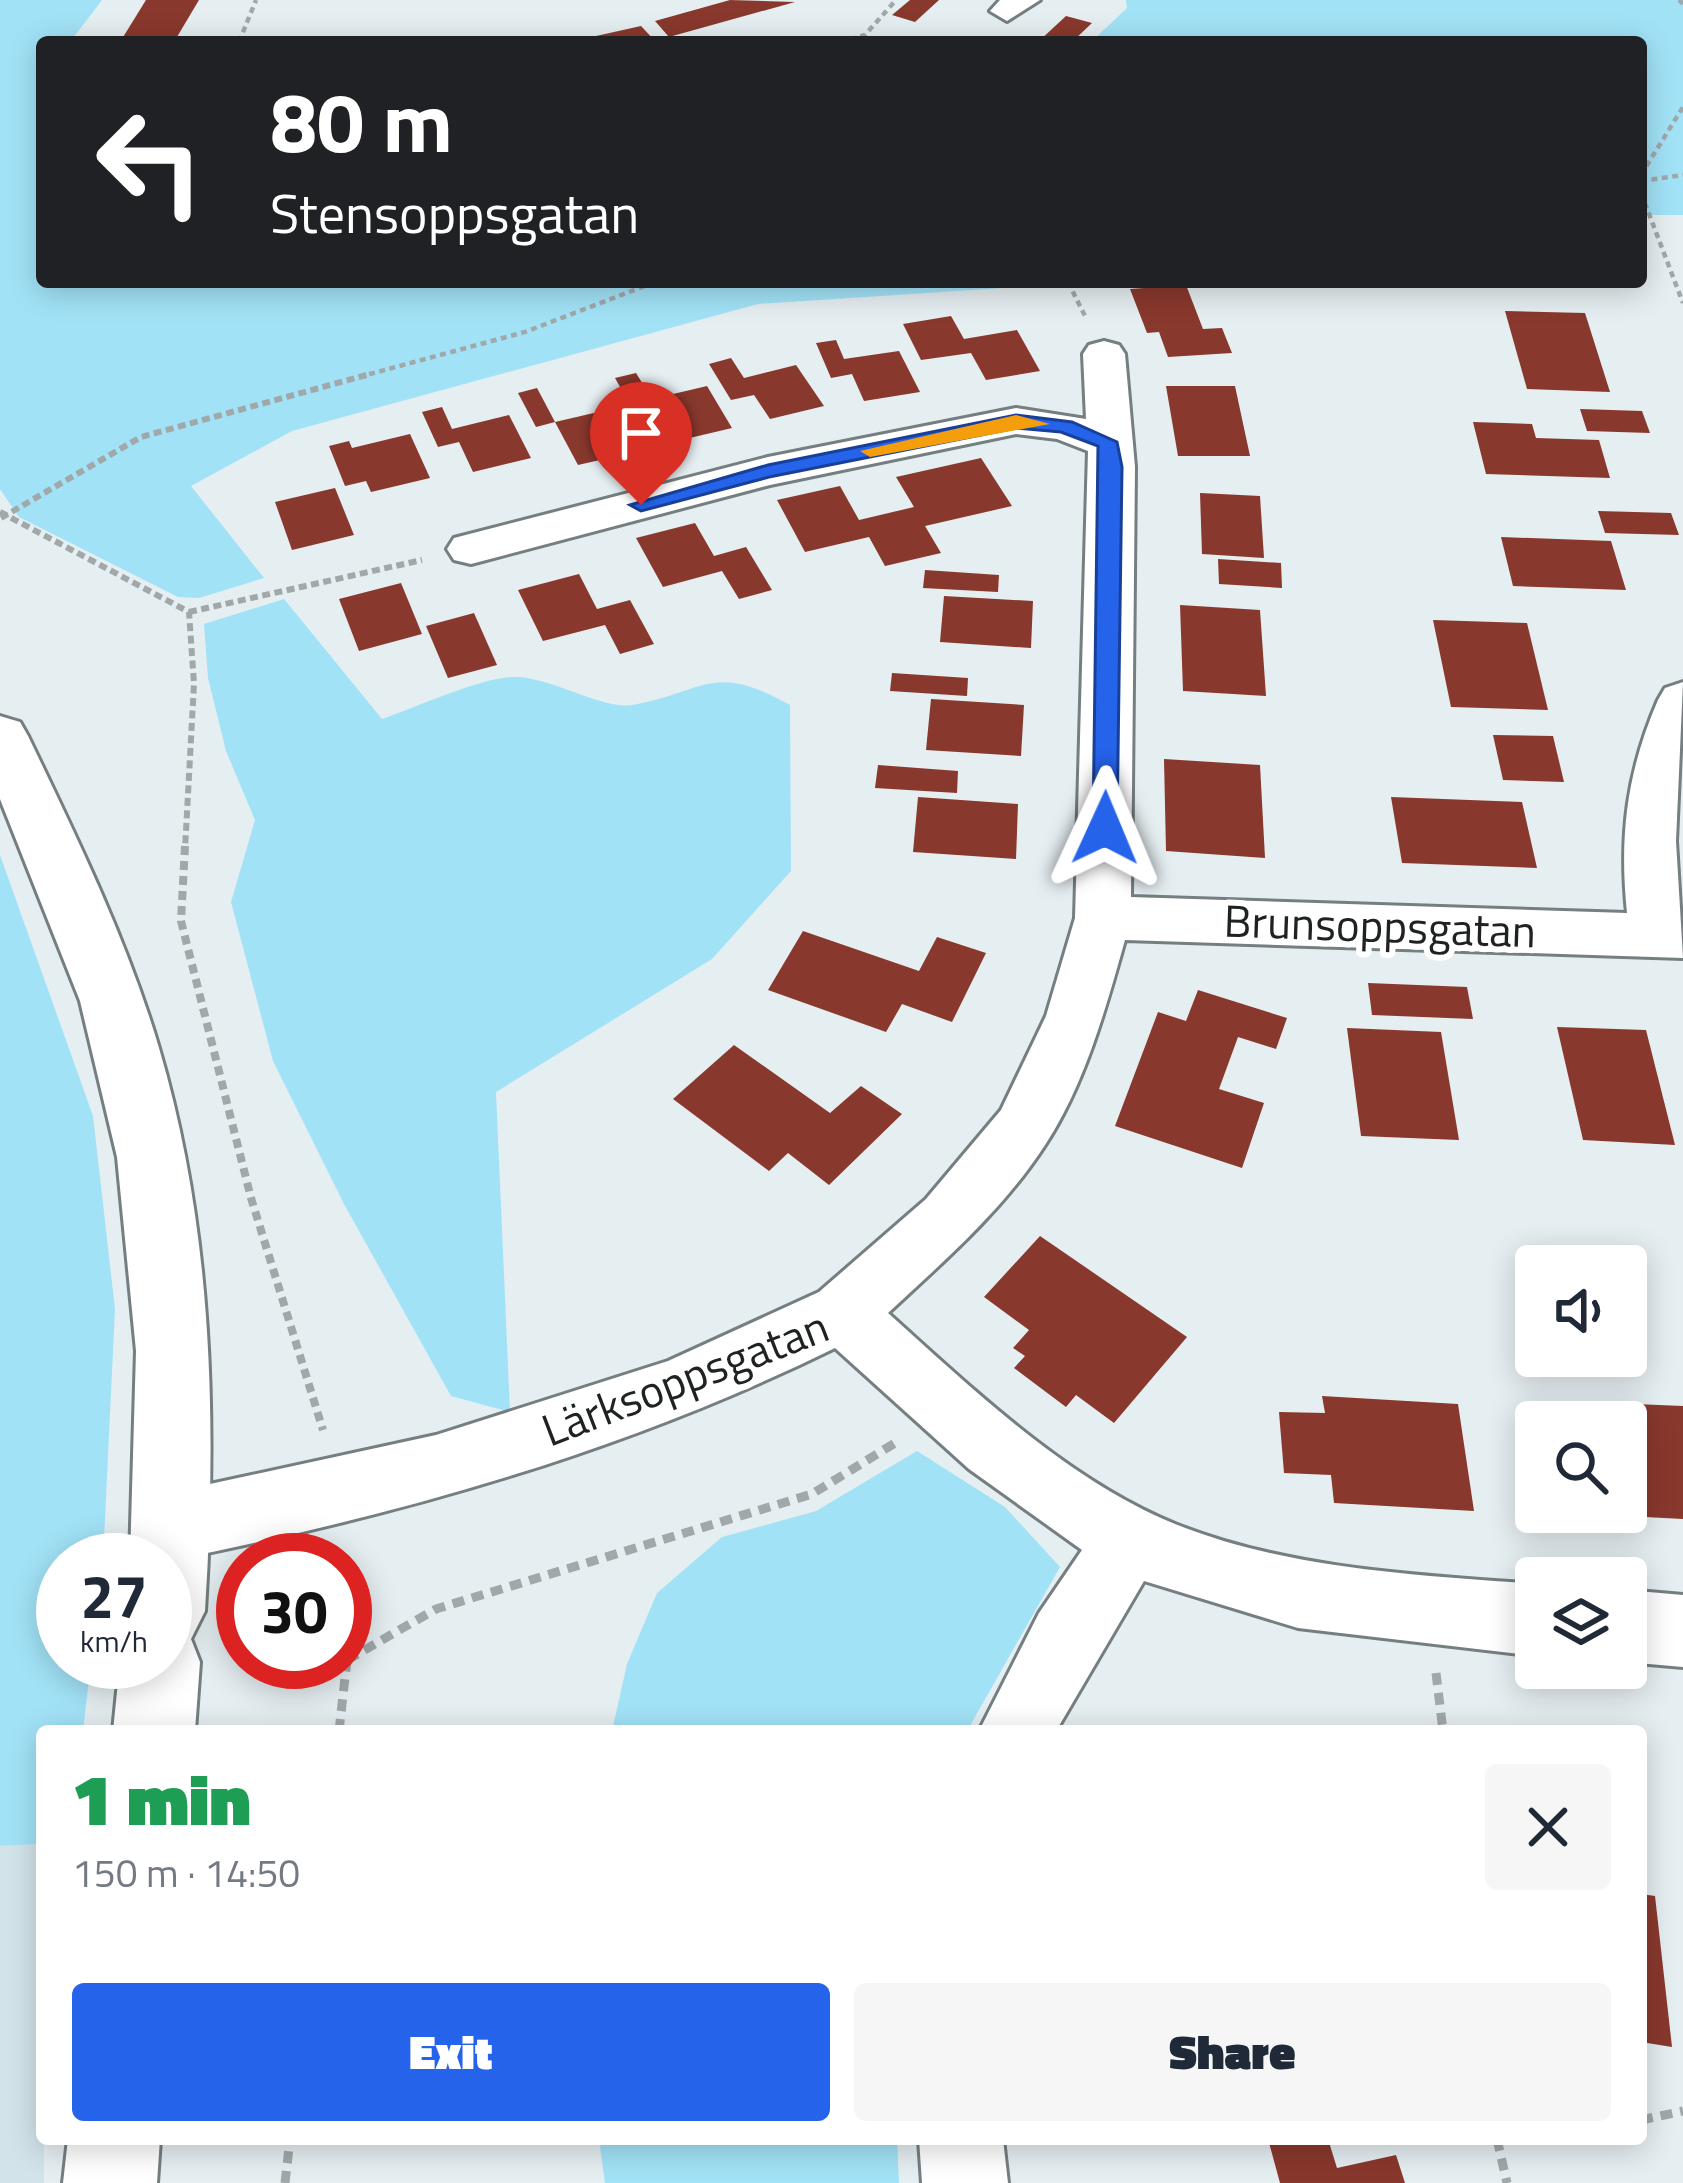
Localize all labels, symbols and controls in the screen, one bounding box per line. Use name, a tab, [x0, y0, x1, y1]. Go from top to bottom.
text: 80 m	[270, 57, 453, 185]
icon: left	[72, 84, 228, 240]
text: Stensoppsgatan	[270, 172, 639, 254]
pin	[590, 382, 692, 505]
icon: arrive	[608, 400, 674, 466]
position arrow	[1042, 765, 1168, 891]
street label: Brunsoppsgatan	[1223, 886, 1537, 964]
map controls	[1515, 1245, 1647, 1689]
button: sound	[1515, 1245, 1647, 1377]
street label: Lärksoppsgatan	[531, 1291, 838, 1463]
button: search	[1515, 1401, 1647, 1533]
speed limit sign: 30	[216, 1533, 372, 1689]
text: 27	[80, 1550, 148, 1641]
button: layers	[1515, 1557, 1647, 1689]
text: km/h	[80, 1618, 148, 1664]
text: 1 min	[72, 1743, 251, 1853]
button: close	[1485, 1764, 1611, 1890]
text: 150 m · 14:50	[72, 1843, 300, 1902]
button: Exit	[72, 1983, 830, 2121]
button: Share	[854, 1983, 1611, 2121]

